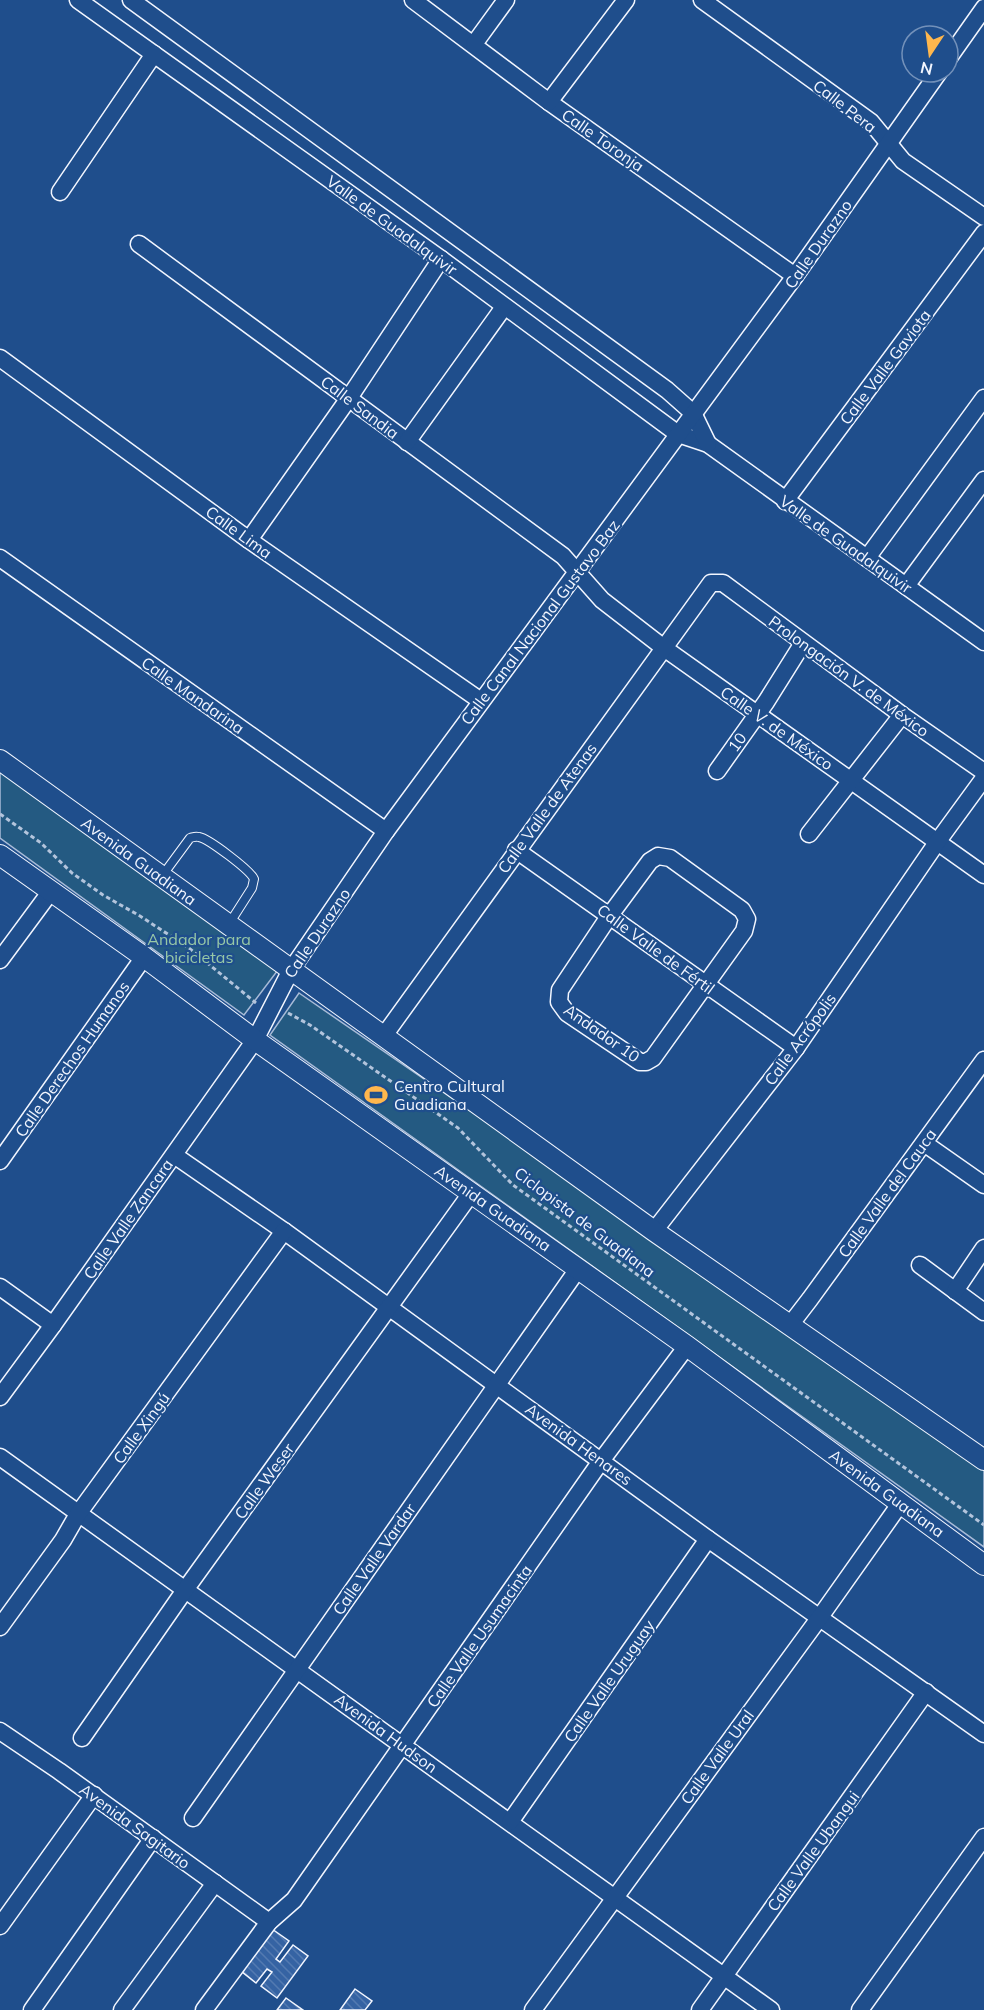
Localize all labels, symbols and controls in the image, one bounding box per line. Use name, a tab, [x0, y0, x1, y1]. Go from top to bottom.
north arrow	[900, 24, 960, 84]
text: N	[918, 58, 935, 80]
street label: Calle Pera	[809, 75, 881, 137]
street label: Calle Toronja	[558, 104, 648, 176]
street label: Valle de Guadalquivir	[323, 171, 462, 279]
street label: Calle Durazno	[780, 196, 856, 292]
street label: Calle Valle Gaviota	[835, 306, 935, 428]
street label: Calle Sandia	[317, 371, 403, 443]
street label: Valle de Guadalquivir	[776, 491, 916, 597]
street label: Calle Lima	[202, 501, 276, 563]
street label: Calle Canal Nacional Gustavo Baz	[456, 515, 624, 729]
street label: Prolongación V. de México	[765, 611, 933, 741]
street label: Calle Mandarina	[138, 652, 248, 738]
street label: Calle V. de México	[717, 682, 837, 774]
street label: 10	[723, 728, 751, 756]
street label: Calle Valle de Atenas	[493, 739, 601, 877]
street label: Avenida Guadiana	[78, 812, 200, 910]
street label: Calle Durazno	[280, 884, 354, 982]
street label: Calle Valle de Fértil	[593, 900, 719, 998]
park label: Andador para bicicletas	[147, 929, 251, 967]
street label: Calle Derechos Humanos	[10, 977, 134, 1141]
street label: Calle Acrópolis	[760, 989, 840, 1089]
street label: Andador 10	[560, 999, 644, 1067]
place label: Centro Cultural Guadiana	[394, 1076, 505, 1114]
sports icon: Centro Cultural Guadiana	[363, 1082, 389, 1108]
street label: Calle Valle del Cauca	[834, 1125, 940, 1261]
street label: Calle Valle Zancara	[79, 1155, 177, 1283]
street label: Avenida Guadiana	[431, 1160, 555, 1256]
street label: Ciclopista de Guadiana	[511, 1162, 659, 1282]
street label: Calle Xingú	[108, 1388, 174, 1468]
street label: Avenida Henares	[522, 1399, 636, 1490]
street label: Calle Weser	[230, 1439, 298, 1523]
street label: Avenida Guadiana	[826, 1444, 948, 1542]
street label: Calle Valle Vardar	[328, 1499, 420, 1619]
street label: Calle Valle Usumacinta	[422, 1561, 536, 1711]
street label: Calle Valle Uruguay	[559, 1616, 659, 1746]
street label: Avenida Hudson	[331, 1689, 441, 1777]
street label: Calle Valle Ural	[676, 1706, 758, 1808]
street label: Avenida Sagitario	[76, 1779, 194, 1873]
street label: Calle Valle Ubangui	[763, 1787, 863, 1915]

